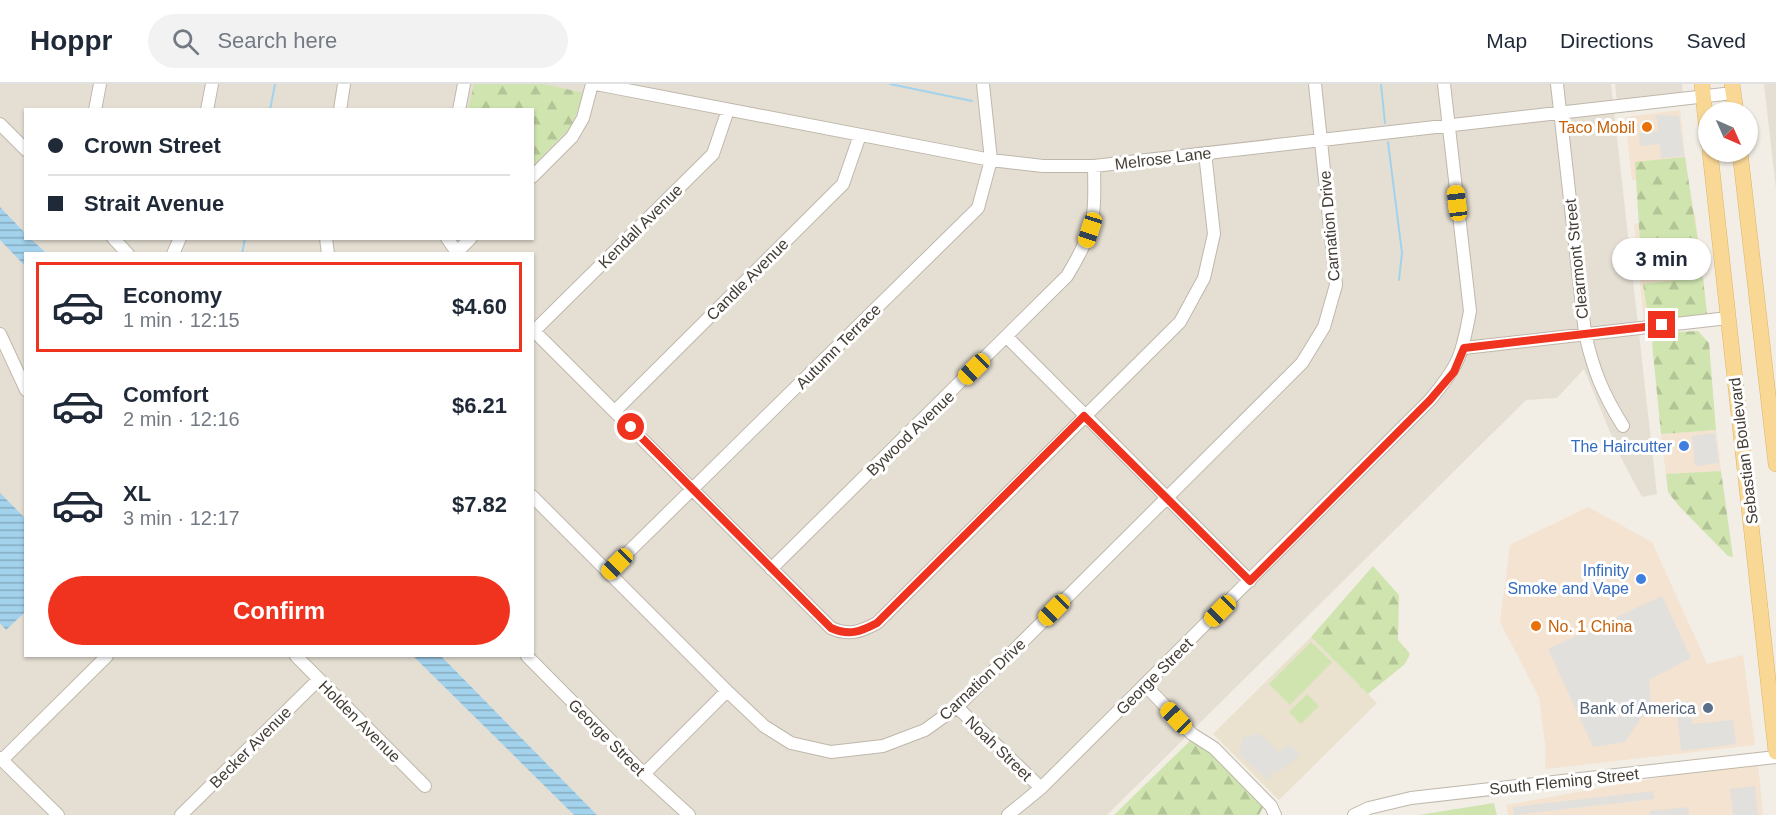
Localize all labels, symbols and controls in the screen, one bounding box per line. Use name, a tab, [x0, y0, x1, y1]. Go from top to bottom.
search box	[148, 14, 568, 68]
text: Hoppr	[30, 25, 112, 56]
icon: search	[169, 25, 202, 58]
text: Search here	[217, 28, 337, 53]
text: Map	[1486, 29, 1527, 52]
text: Directions	[1560, 29, 1653, 52]
text: Saved	[1686, 29, 1746, 52]
north arrow	[1698, 102, 1758, 162]
map controls	[1698, 102, 1758, 162]
place label: Taco Mobil	[1559, 119, 1635, 136]
marker: Taco Mobil	[1640, 120, 1654, 134]
text: Crown Street	[84, 133, 221, 158]
street label: Melrose Lane	[1114, 144, 1212, 173]
street label: Carnation Drive	[1316, 170, 1343, 282]
street label: Kendall Avenue	[595, 181, 686, 272]
car	[1446, 184, 1468, 222]
text: Strait Avenue	[84, 191, 224, 216]
street label: Clearmont Street	[1562, 197, 1591, 320]
car	[1076, 210, 1104, 250]
street label: Candle Avenue	[703, 235, 792, 324]
callout: 3 min	[1612, 238, 1712, 280]
text: 3 min	[1635, 248, 1688, 270]
icon: car	[51, 280, 105, 334]
text: Economy	[123, 283, 222, 308]
text: $4.60	[452, 294, 507, 319]
street label: Autumn Terrace	[793, 300, 884, 392]
text: 1 min · 12:15	[123, 309, 240, 331]
route end	[1648, 311, 1675, 338]
car	[955, 350, 993, 388]
street label: Sebastian Boulevard	[1726, 377, 1761, 525]
icon: car	[51, 379, 105, 433]
text: Comfort	[123, 382, 209, 407]
street label: Bywood Avenue	[863, 387, 957, 479]
text: $6.21	[452, 393, 507, 418]
text: 2 min · 12:16	[123, 408, 240, 430]
route start	[617, 413, 644, 440]
place label: The Haircutter	[1571, 438, 1673, 455]
marker: The Haircutter	[1677, 439, 1691, 453]
icon: car	[51, 478, 105, 532]
text: XL	[123, 481, 151, 506]
text: $7.82	[452, 492, 507, 517]
text: 3 min · 12:17	[123, 507, 240, 529]
car	[598, 545, 636, 583]
place label: Infinity Smoke and Vape	[1507, 562, 1629, 597]
marker: Infinity Smoke and Vape	[1634, 572, 1648, 586]
button: Confirm	[48, 576, 510, 645]
car	[1035, 591, 1073, 629]
car	[1201, 592, 1239, 630]
place label: No. 1 China	[1548, 618, 1633, 635]
marker: No. 1 China	[1529, 619, 1543, 633]
street label: George Street	[1113, 634, 1196, 718]
street label: Carnation Drive	[936, 635, 1029, 723]
street label: Holden Avenue	[315, 677, 404, 766]
street label: George Street	[565, 696, 649, 779]
car	[1157, 699, 1195, 737]
place label: Bank of America	[1580, 700, 1696, 717]
marker: Bank of America	[1701, 701, 1715, 715]
street label: Becker Avenue	[206, 703, 294, 791]
street label: Noah Street	[962, 713, 1036, 785]
street label: South Fleming Street	[1488, 765, 1640, 798]

